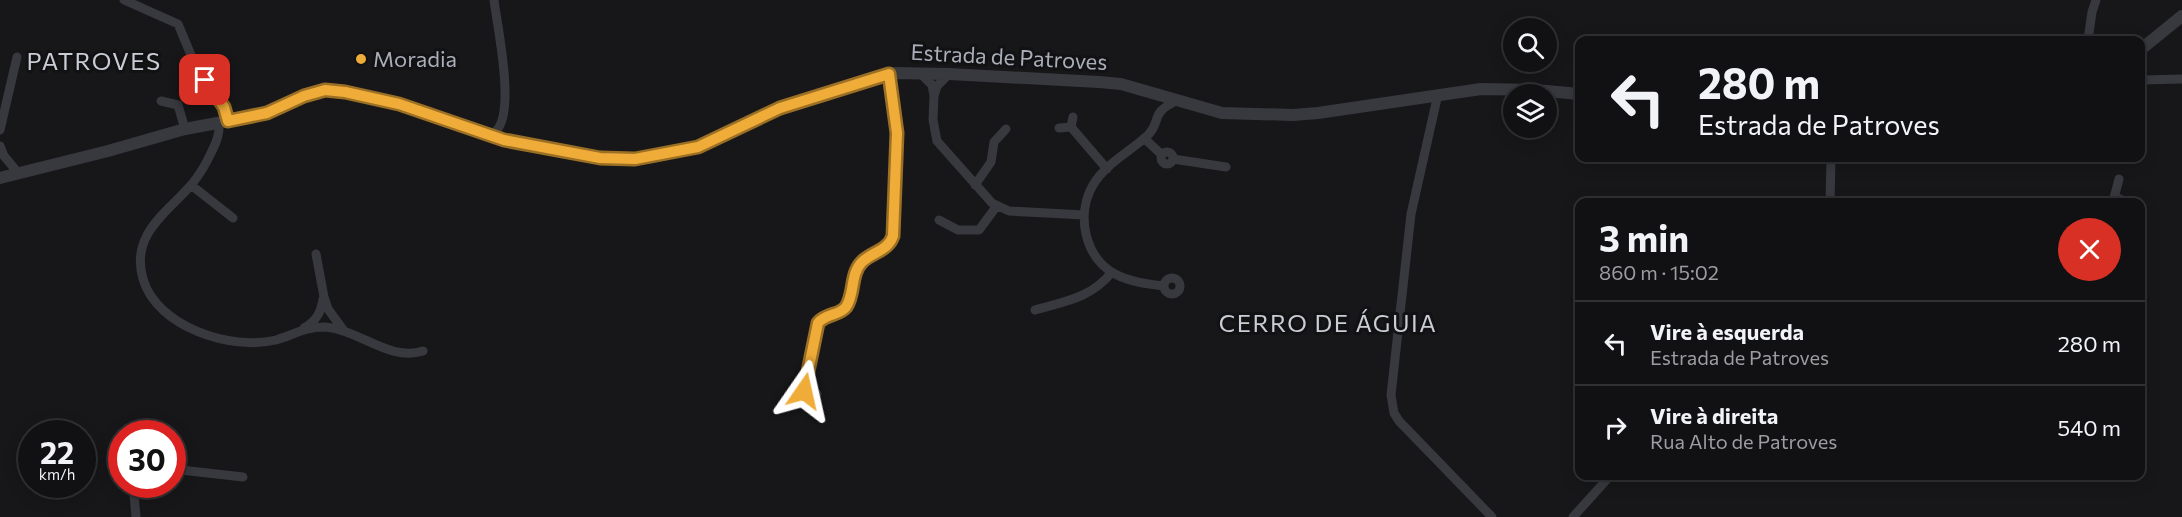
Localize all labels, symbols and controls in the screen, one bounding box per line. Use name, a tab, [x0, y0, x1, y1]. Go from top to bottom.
map controls	[1503, 18, 1557, 138]
button: search	[1503, 18, 1557, 72]
street label: Estrada de Patroves	[910, 38, 1108, 75]
place label: Moradia	[373, 45, 457, 72]
district label: PATROVES	[26, 46, 162, 75]
marker: Moradia	[354, 52, 368, 66]
pin	[179, 54, 230, 105]
text: 280 m	[1698, 56, 1820, 108]
icon: left	[1599, 60, 1677, 138]
icon: arrive	[188, 63, 221, 96]
button: layers	[1503, 84, 1557, 138]
text: Estrada de Patroves	[1698, 108, 1940, 141]
text: 3 min	[1599, 215, 1689, 259]
button: close	[2058, 218, 2121, 281]
text: 860 m · 15:02	[1599, 260, 1719, 284]
district label: CERRO DE ÁGUIA	[1219, 308, 1437, 337]
text: Vire à esquerda	[1650, 318, 1804, 345]
icon: left	[1599, 327, 1632, 360]
text: 280 m	[2058, 330, 2121, 357]
text: Estrada de Patroves	[1650, 345, 1829, 369]
position arrow	[772, 359, 836, 423]
text: Vire à direita	[1650, 402, 1778, 429]
icon: right	[1599, 411, 1632, 444]
text: 540 m	[2057, 414, 2121, 441]
speed limit sign: 30	[108, 420, 186, 498]
text: Rua Alto de Patroves	[1650, 429, 1837, 453]
text: 22	[40, 433, 74, 470]
text: km/h	[39, 465, 75, 483]

